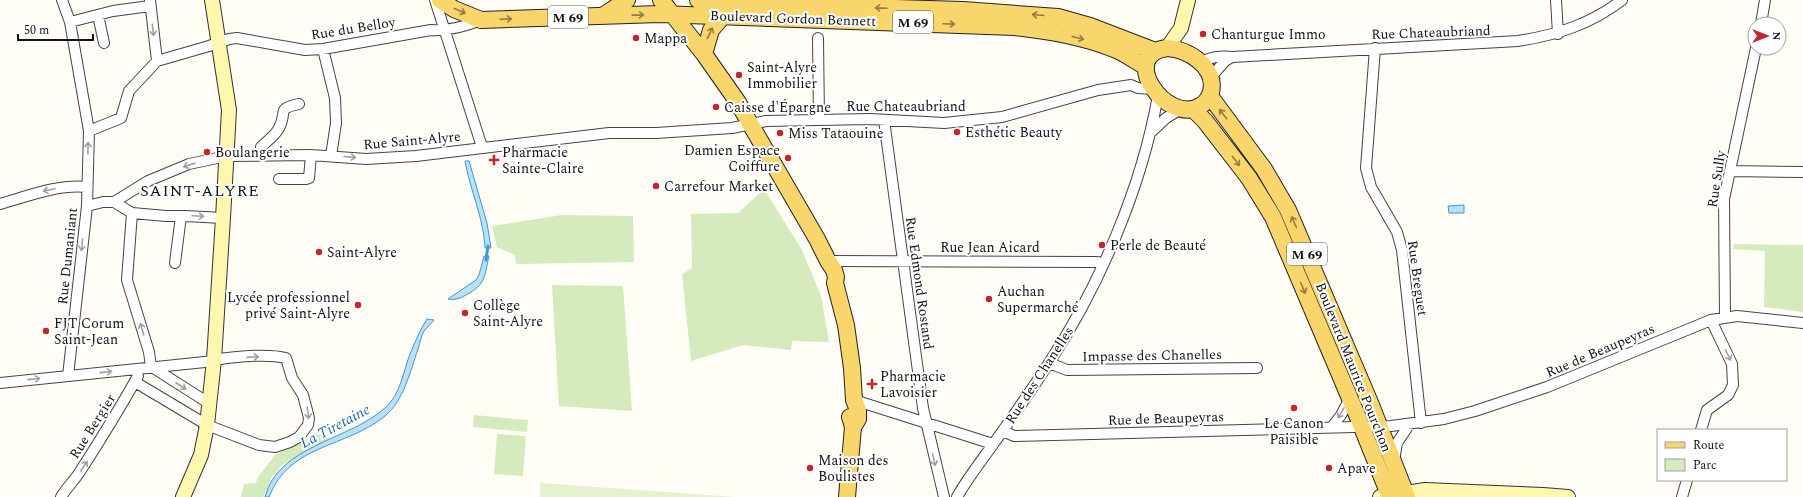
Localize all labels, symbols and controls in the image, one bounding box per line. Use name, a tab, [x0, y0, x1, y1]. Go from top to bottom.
one-way arrow	[875, 4, 888, 12]
street label: Boulevard Gordon Bennett	[710, 5, 876, 32]
road number: M 69	[548, 6, 588, 28]
one-way arrow	[454, 8, 466, 15]
street label: Rue du Belloy	[309, 11, 398, 46]
one-way arrow	[631, 11, 644, 19]
road number: M 69	[893, 11, 933, 33]
one-way arrow	[1032, 11, 1045, 19]
scale bar	[18, 16, 93, 42]
one-way arrow	[499, 16, 512, 23]
north arrow	[1747, 16, 1787, 56]
one-way arrow	[942, 20, 955, 27]
street label: Rue Chateaubriand	[1371, 20, 1491, 45]
text: 50 m	[24, 21, 49, 40]
one-way arrow	[149, 24, 157, 37]
place label: Chanturgue Immo	[1211, 24, 1325, 45]
one-way arrow	[707, 27, 714, 39]
place label: Mappa	[644, 28, 687, 49]
marker: Chanturgue Immo	[1198, 29, 1208, 39]
text: N	[1768, 32, 1785, 41]
marker: Mappa	[631, 33, 641, 43]
one-way arrow	[1071, 35, 1084, 42]
place label: Saint-Alyre Immobilier	[747, 57, 818, 94]
marker: Saint-Alyre Immobilier	[734, 70, 744, 80]
street label: Rue Chateaubriand	[846, 96, 966, 117]
place label: Caisse d'Épargne	[724, 97, 831, 118]
marker: Caisse d'Épargne	[711, 102, 721, 112]
one-way arrow	[1218, 109, 1227, 120]
place label: Esthétic Beauty	[965, 122, 1063, 143]
place label: Miss Tataouine	[788, 123, 884, 144]
street label: Rue Saint-Alyre	[363, 126, 462, 155]
marker: Esthétic Beauty	[952, 127, 962, 137]
marker: Miss Tataouine	[775, 128, 785, 138]
place label: Damien Espace Coiffure	[684, 140, 780, 177]
one-way arrow	[84, 142, 92, 155]
place label: Boulangerie	[215, 142, 290, 163]
place label: Pharmacie Sainte-Claire	[502, 142, 584, 179]
marker: Boulangerie	[202, 147, 212, 157]
street label: Rue Sully	[1702, 148, 1732, 209]
marker: Damien Espace Coiffure	[783, 153, 793, 163]
one-way arrow	[343, 154, 356, 161]
marker: Pharmacie Sainte-Claire	[489, 155, 499, 165]
one-way arrow	[1232, 155, 1240, 166]
one-way arrow	[183, 162, 196, 169]
place label: Carrefour Market	[664, 176, 773, 197]
district label: SAINT-ALYRE	[140, 179, 260, 203]
marker: Carrefour Market	[651, 181, 661, 191]
one-way arrow	[43, 187, 56, 195]
street label: Rue Dumaniant	[52, 207, 83, 306]
one-way arrow	[191, 213, 204, 220]
street label: Rue Edmond Rostand	[900, 215, 939, 351]
one-way arrow	[1289, 217, 1297, 229]
place label: Perle de Beauté	[1110, 235, 1206, 256]
street label: Rue Jean Aicard	[940, 237, 1040, 258]
one-way arrow	[78, 238, 86, 251]
street label: Rue Breguet	[1402, 239, 1433, 317]
marker: Perle de Beauté	[1097, 240, 1107, 250]
place label: Saint-Alyre	[327, 242, 397, 263]
road number: M 69	[1287, 243, 1327, 265]
marker: Saint-Alyre	[314, 247, 324, 257]
street label: Boulevard Maurice Pourchon	[1310, 279, 1397, 455]
place label: Auchan Supermarché	[997, 281, 1079, 318]
one-way arrow	[1300, 281, 1307, 293]
place label: Lycée professionnel privé Saint-Alyre	[227, 287, 350, 324]
marker: Auchan Supermarché	[984, 294, 994, 304]
place label: Collège Saint-Alyre	[473, 295, 543, 332]
marker: Lycée professionnel privé Saint-Alyre	[353, 300, 363, 310]
marker: Collège Saint-Alyre	[460, 308, 470, 318]
place label: FJT Corum Saint-Jean	[54, 313, 124, 350]
street label: Rue de Beaupeyras	[1542, 318, 1658, 383]
street label: Rue des Chanelles	[1000, 322, 1079, 428]
one-way arrow	[138, 323, 145, 336]
marker: FJT Corum Saint-Jean	[41, 326, 51, 336]
street label: Impasse des Chanelles	[1082, 344, 1222, 367]
one-way arrow	[1724, 349, 1732, 361]
one-way arrow	[246, 353, 259, 360]
place label: Pharmacie Lavoisier	[880, 366, 946, 403]
one-way arrow	[99, 368, 112, 375]
one-way arrow	[27, 376, 40, 383]
marker: Pharmacie Lavoisier	[867, 379, 877, 389]
one-way arrow	[175, 382, 187, 390]
street label: Rue Bergier	[64, 389, 121, 463]
water label: La Tiretaine	[296, 398, 375, 455]
marker: Le Canon Paisible	[1289, 403, 1299, 413]
one-way arrow	[304, 406, 312, 419]
street label: Rue de Beaupeyras	[1107, 406, 1225, 431]
one-way arrow	[1337, 407, 1345, 419]
place label: Le Canon Paisible	[1264, 413, 1324, 450]
legend	[1657, 429, 1787, 481]
text: Route	[1693, 436, 1724, 455]
place label: Maison des Boulistes	[818, 450, 889, 487]
one-way arrow	[931, 453, 939, 466]
text: Parc	[1693, 456, 1717, 475]
place label: Apave	[1337, 458, 1376, 479]
one-way arrow	[80, 460, 88, 471]
marker: Maison des Boulistes	[805, 463, 815, 473]
marker: Apave	[1324, 463, 1334, 473]

